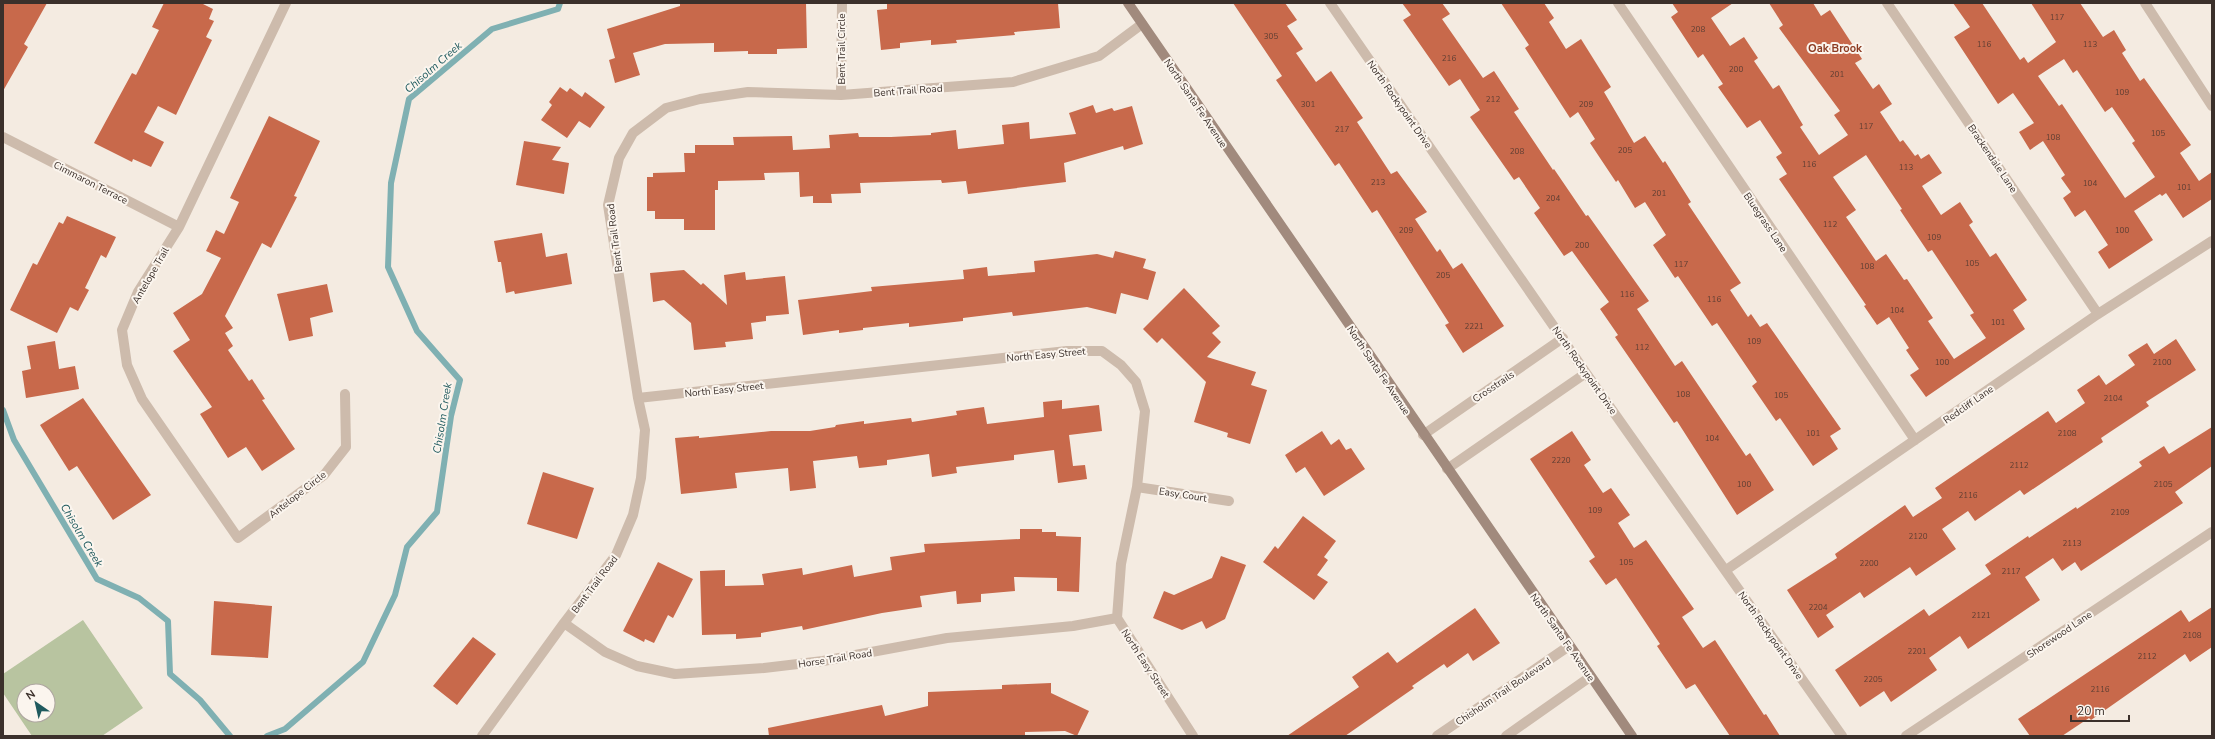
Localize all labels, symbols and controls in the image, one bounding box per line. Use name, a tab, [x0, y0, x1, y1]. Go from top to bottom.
house number: 117	[2050, 12, 2064, 23]
street label: Bent Trail Circle	[835, 13, 849, 85]
house number: 208	[1691, 24, 1705, 35]
house number: 305	[1264, 31, 1278, 42]
water label: Chisolm Creek	[401, 38, 466, 97]
house number: 116	[1977, 39, 1991, 50]
house number: 113	[2083, 39, 2097, 50]
district label: Oak Brook	[1808, 41, 1863, 56]
house number: 216	[1442, 53, 1456, 64]
street label: North Santa Fe Avenue	[1160, 56, 1230, 151]
street label: North Rockypoint Drive	[1363, 58, 1435, 151]
house number: 200	[1729, 64, 1743, 75]
house number: 201	[1830, 69, 1844, 80]
street label: Bent Trail Road	[873, 82, 943, 100]
house number: 109	[2115, 87, 2129, 98]
house number: 212	[1486, 94, 1500, 105]
house number: 301	[1301, 99, 1315, 110]
house number: 209	[1579, 99, 1593, 110]
house number: 117	[1859, 121, 1873, 132]
street label: Brackendale Lane	[1964, 122, 2020, 196]
house number: 217	[1335, 124, 1349, 135]
house number: 105	[2151, 128, 2165, 139]
house number: 108	[2046, 132, 2060, 143]
house number: 205	[1618, 145, 1632, 156]
house number: 208	[1510, 146, 1524, 157]
street label: Cimmaron Terrace	[51, 158, 130, 208]
house number: 116	[1802, 159, 1816, 170]
house number: 113	[1899, 162, 1913, 173]
house number: 213	[1371, 177, 1385, 188]
house number: 104	[2083, 178, 2097, 189]
house number: 101	[2177, 182, 2191, 193]
house number: 201	[1652, 188, 1666, 199]
street label: Bluegrass Lane	[1740, 190, 1790, 255]
house number: 204	[1546, 193, 1560, 204]
street label: Bent Trail Road	[604, 203, 626, 273]
house number: 112	[1823, 219, 1837, 230]
house number: 209	[1399, 225, 1413, 236]
house number: 100	[2115, 225, 2129, 236]
house number: 109	[1927, 232, 1941, 243]
house number: 200	[1575, 240, 1589, 251]
street label: Antelope Trail	[129, 245, 173, 306]
house number: 105	[1965, 258, 1979, 269]
house number: 117	[1674, 259, 1688, 270]
house number: 108	[1860, 261, 1874, 272]
house number: 205	[1436, 270, 1450, 281]
house number: 116	[1620, 289, 1634, 300]
house number: 116	[1707, 294, 1721, 305]
house number: 104	[1890, 305, 1904, 316]
house number: 101	[1991, 317, 2005, 328]
house number: 2221	[1464, 321, 1484, 332]
street label: North Santa Fe Avenue	[1343, 323, 1413, 418]
street label: North Rockypoint Drive	[1548, 324, 1620, 417]
house number: 109	[1747, 336, 1761, 347]
house number: 112	[1635, 342, 1649, 353]
street label: North Easy Street	[1006, 345, 1087, 365]
house number: 100	[1935, 357, 1949, 368]
house number: 2100	[2152, 357, 2172, 368]
street label: Crosstrails	[1470, 368, 1517, 406]
street label: North Easy Street	[684, 379, 765, 401]
water label: Chisolm Creek	[429, 381, 456, 455]
street label: Redcliff Lane	[1941, 382, 1997, 427]
house number: 108	[1676, 389, 1690, 400]
house number: 105	[1774, 390, 1788, 401]
house number: 2104	[2103, 393, 2123, 404]
house number: 101	[1806, 428, 1820, 439]
house number: 2108	[2057, 428, 2077, 439]
house number: 104	[1705, 433, 1719, 444]
house number: 2220	[1551, 455, 1571, 466]
house number: 2112	[2009, 460, 2029, 471]
street label: Antelope Circle	[266, 468, 329, 522]
house number: 100	[1737, 479, 1751, 490]
house number: 2105	[2153, 479, 2173, 490]
street label: Easy Court	[1158, 484, 1208, 506]
house number: 2116	[1958, 490, 1978, 501]
water label: Chisolm Creek	[57, 501, 107, 570]
house number: 109	[1588, 505, 1602, 516]
house number: 2109	[2110, 507, 2130, 518]
house number: 2120	[1908, 531, 1928, 542]
house number: 2113	[2062, 538, 2082, 549]
street label: Bent Trail Road	[568, 553, 621, 616]
house number: 105	[1619, 557, 1633, 568]
house number: 2200	[1859, 558, 1879, 569]
house number: 2117	[2001, 566, 2021, 577]
street label: North Rockypoint Drive	[1734, 589, 1806, 682]
street label: North Santa Fe Avenue	[1527, 591, 1598, 684]
house number: 2204	[1808, 602, 1828, 613]
street label: Shorewood Lane	[2024, 608, 2095, 662]
house number: 2121	[1971, 610, 1991, 621]
street label: North Easy Street	[1118, 626, 1173, 701]
house number: 2108	[2182, 630, 2202, 641]
street label: Horse Trail Road	[797, 646, 873, 672]
house number: 2201	[1907, 646, 1927, 657]
house number: 2112	[2137, 651, 2157, 662]
street label: Chisholm Trail Boulevard	[1453, 654, 1554, 729]
house number: 2205	[1863, 674, 1883, 685]
north arrow	[16, 683, 56, 723]
house number: 2116	[2090, 684, 2110, 695]
text: N	[23, 687, 38, 704]
scale bar	[2071, 697, 2129, 723]
text: 20 m	[2077, 703, 2105, 719]

